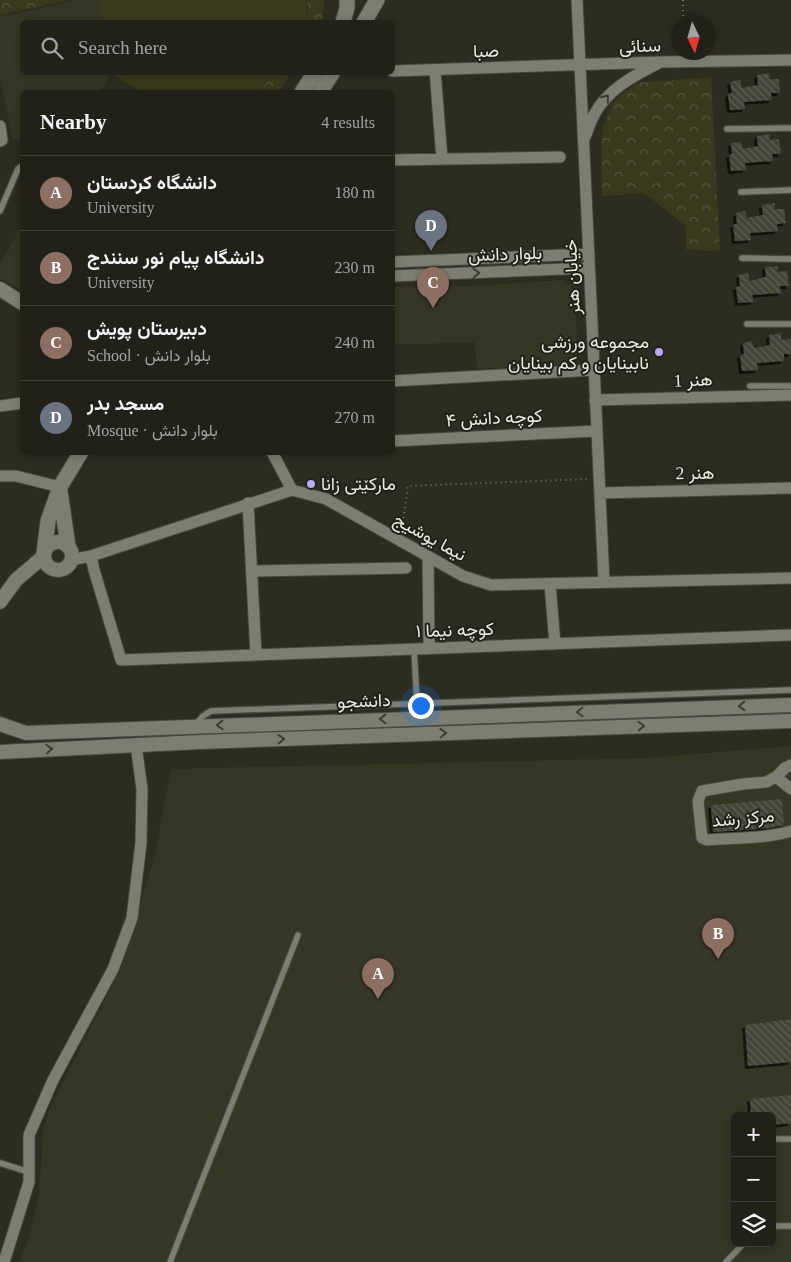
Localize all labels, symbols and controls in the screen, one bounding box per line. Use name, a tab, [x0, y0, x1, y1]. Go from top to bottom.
north arrow	[671, 15, 716, 60]
search box	[20, 20, 395, 75]
icon: search	[38, 34, 66, 62]
street label: سنائی	[619, 35, 661, 58]
text: Search here	[78, 37, 167, 58]
street label: صبا	[473, 41, 499, 61]
one-way arrow	[601, 95, 610, 104]
text: Nearby	[40, 110, 107, 134]
text: 4 results	[321, 114, 375, 131]
text: دانشگاه کردستان	[87, 172, 217, 193]
text: A	[50, 184, 62, 201]
text: 180 m	[335, 184, 375, 201]
text: University	[87, 199, 155, 216]
pin: D	[415, 210, 447, 251]
street label: خیابان هنر	[560, 239, 585, 316]
street label: بلوار دانش	[468, 243, 542, 266]
text: دانشگاه پیام نور سنندج	[87, 247, 264, 268]
text: B	[51, 259, 61, 276]
text: 230 m	[335, 259, 375, 276]
pin: C	[417, 267, 449, 308]
one-way arrow	[472, 267, 480, 278]
text: University	[87, 274, 155, 291]
text: دبیرستان پویش	[87, 318, 207, 339]
place label: مجموعه ورزشی نابینایان و کم بینایان	[508, 332, 649, 375]
text: C	[50, 334, 62, 351]
text: 240 m	[335, 334, 375, 351]
marker: مجموعه ورزشی نابینایان و کم بینایان	[653, 346, 665, 358]
text: School · بلوار دانش	[87, 347, 211, 364]
street label: هنر 1	[673, 369, 713, 392]
text: مسجد بدر	[87, 393, 164, 414]
street label: کوچه دانش ۴	[445, 405, 543, 433]
text: D	[50, 409, 62, 426]
text: 270 m	[335, 409, 375, 426]
text: Mosque · بلوار دانش	[87, 422, 218, 439]
street label: هنر 2	[675, 463, 715, 484]
place label: مارکێتی زانا	[321, 474, 396, 495]
marker: مارکێتی زانا	[305, 478, 317, 490]
street label: نیما یوشیج	[389, 509, 470, 567]
street label: کوچه نیما ۱	[416, 619, 495, 643]
street label: دانشجو	[337, 690, 391, 713]
your location	[408, 693, 434, 719]
one-way arrow	[738, 701, 746, 712]
one-way arrow	[576, 707, 584, 717]
one-way arrow	[378, 714, 386, 724]
one-way arrow	[216, 720, 224, 730]
one-way arrow	[637, 721, 645, 731]
one-way arrow	[440, 728, 448, 738]
one-way arrow	[277, 733, 285, 744]
one-way arrow	[45, 744, 53, 755]
street label: مرکز رشد	[711, 805, 775, 832]
pin: B	[702, 918, 734, 959]
pin: A	[362, 958, 394, 999]
map controls	[731, 1112, 776, 1247]
button: +	[731, 1112, 776, 1157]
button: −	[731, 1157, 776, 1202]
button: layers	[731, 1202, 776, 1247]

